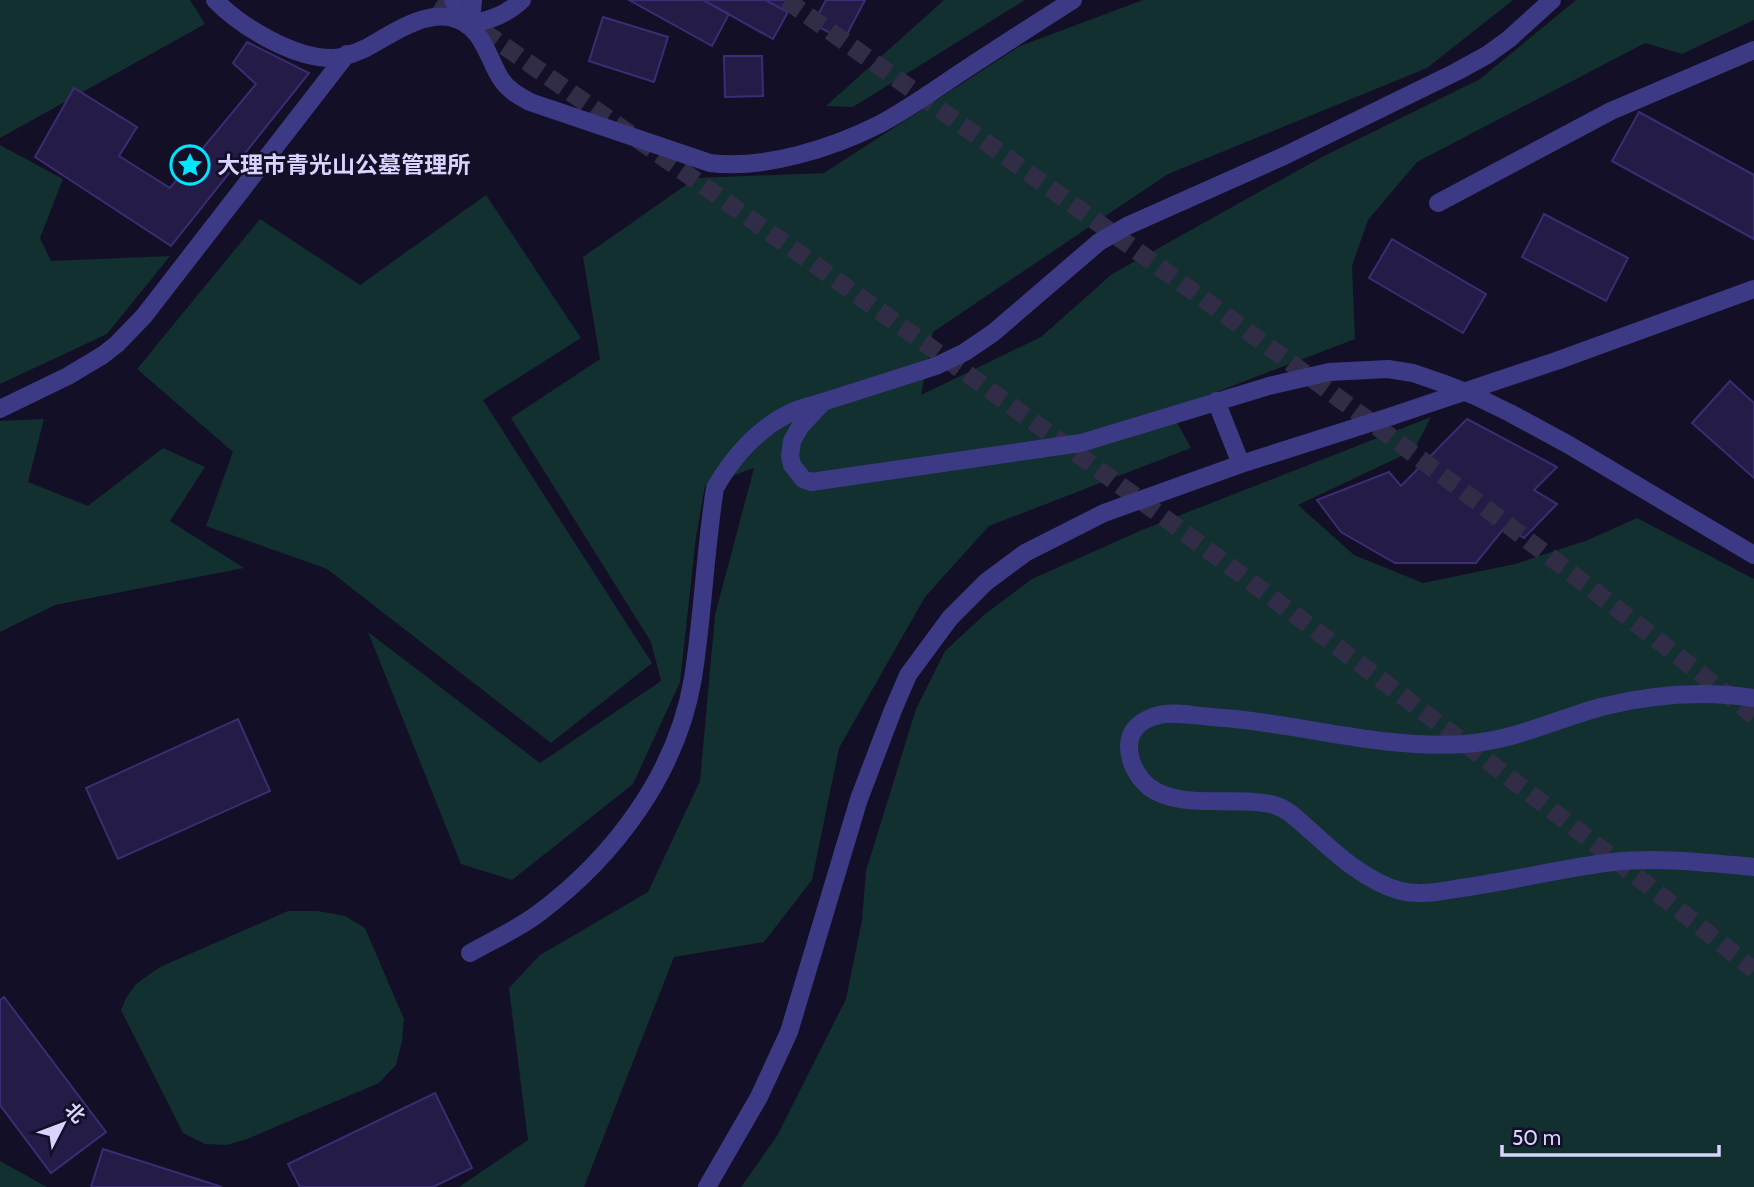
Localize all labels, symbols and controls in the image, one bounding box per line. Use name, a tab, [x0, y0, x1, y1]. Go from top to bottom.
place icon: 大理市青光山公墓管理所	[169, 144, 211, 186]
place label: 大理市青光山公墓管理所	[217, 151, 470, 179]
north arrow	[28, 1089, 98, 1159]
text: 北	[60, 1098, 90, 1128]
scale bar	[1502, 1114, 1719, 1158]
text: 50 m	[1512, 1125, 1561, 1150]

